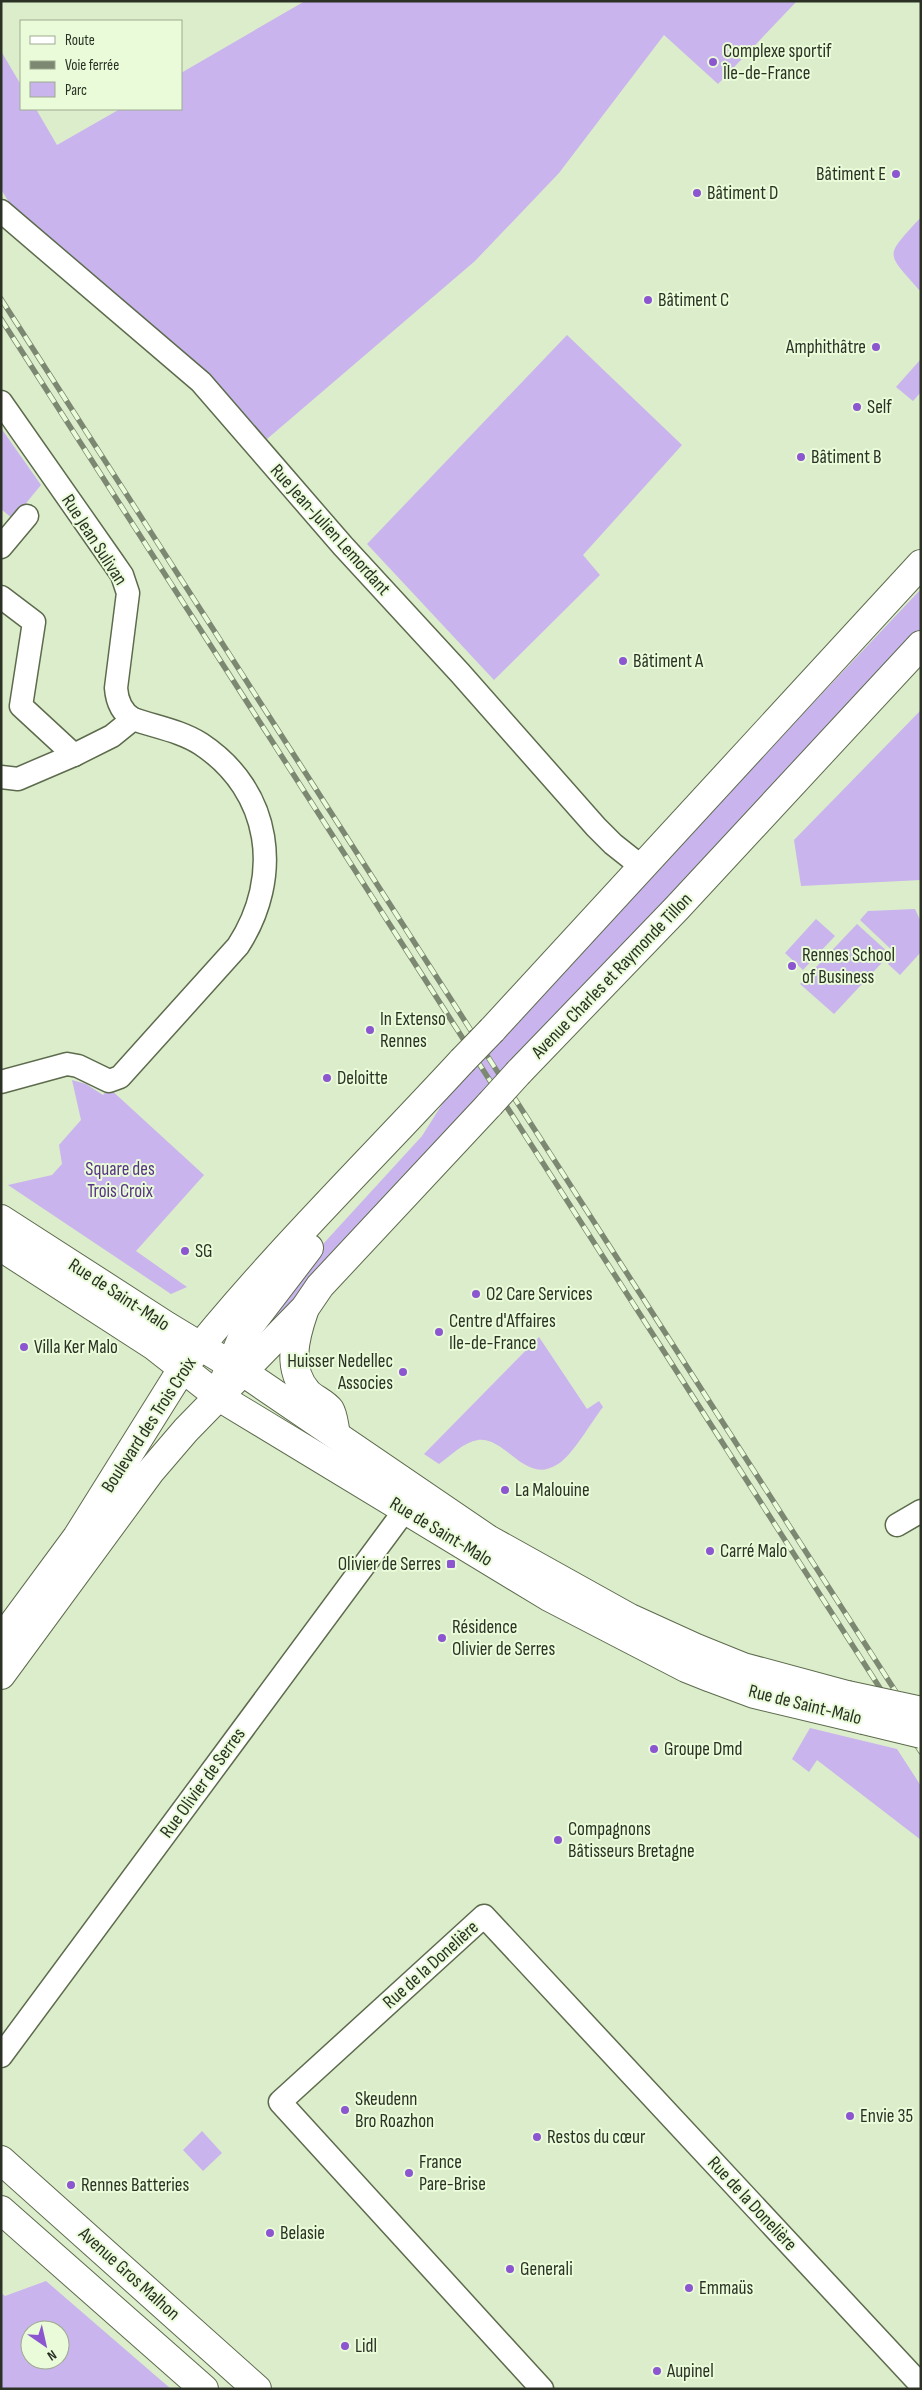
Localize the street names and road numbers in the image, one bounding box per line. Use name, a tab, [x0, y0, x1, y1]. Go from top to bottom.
street label: Rue Jean-Julien Lemordant	[265, 460, 395, 601]
street label: Rue Jean Sulivan	[56, 490, 132, 590]
street label: Avenue Charles et Raymonde Tillon	[526, 888, 697, 1064]
street label: Rue de Saint-Malo	[64, 1254, 174, 1336]
street label: Boulevard des Trois Croix	[97, 1353, 201, 1497]
street label: Rue de Saint-Malo	[385, 1492, 497, 1572]
street label: Rue de Saint-Malo	[746, 1680, 864, 1730]
street label: Rue Olivier de Serres	[155, 1723, 251, 1843]
street label: Rue de la Donelière	[378, 1916, 484, 2014]
street label: Rue de la Donelière	[702, 2152, 802, 2256]
street label: Avenue Gros Malhon	[73, 2222, 184, 2325]

